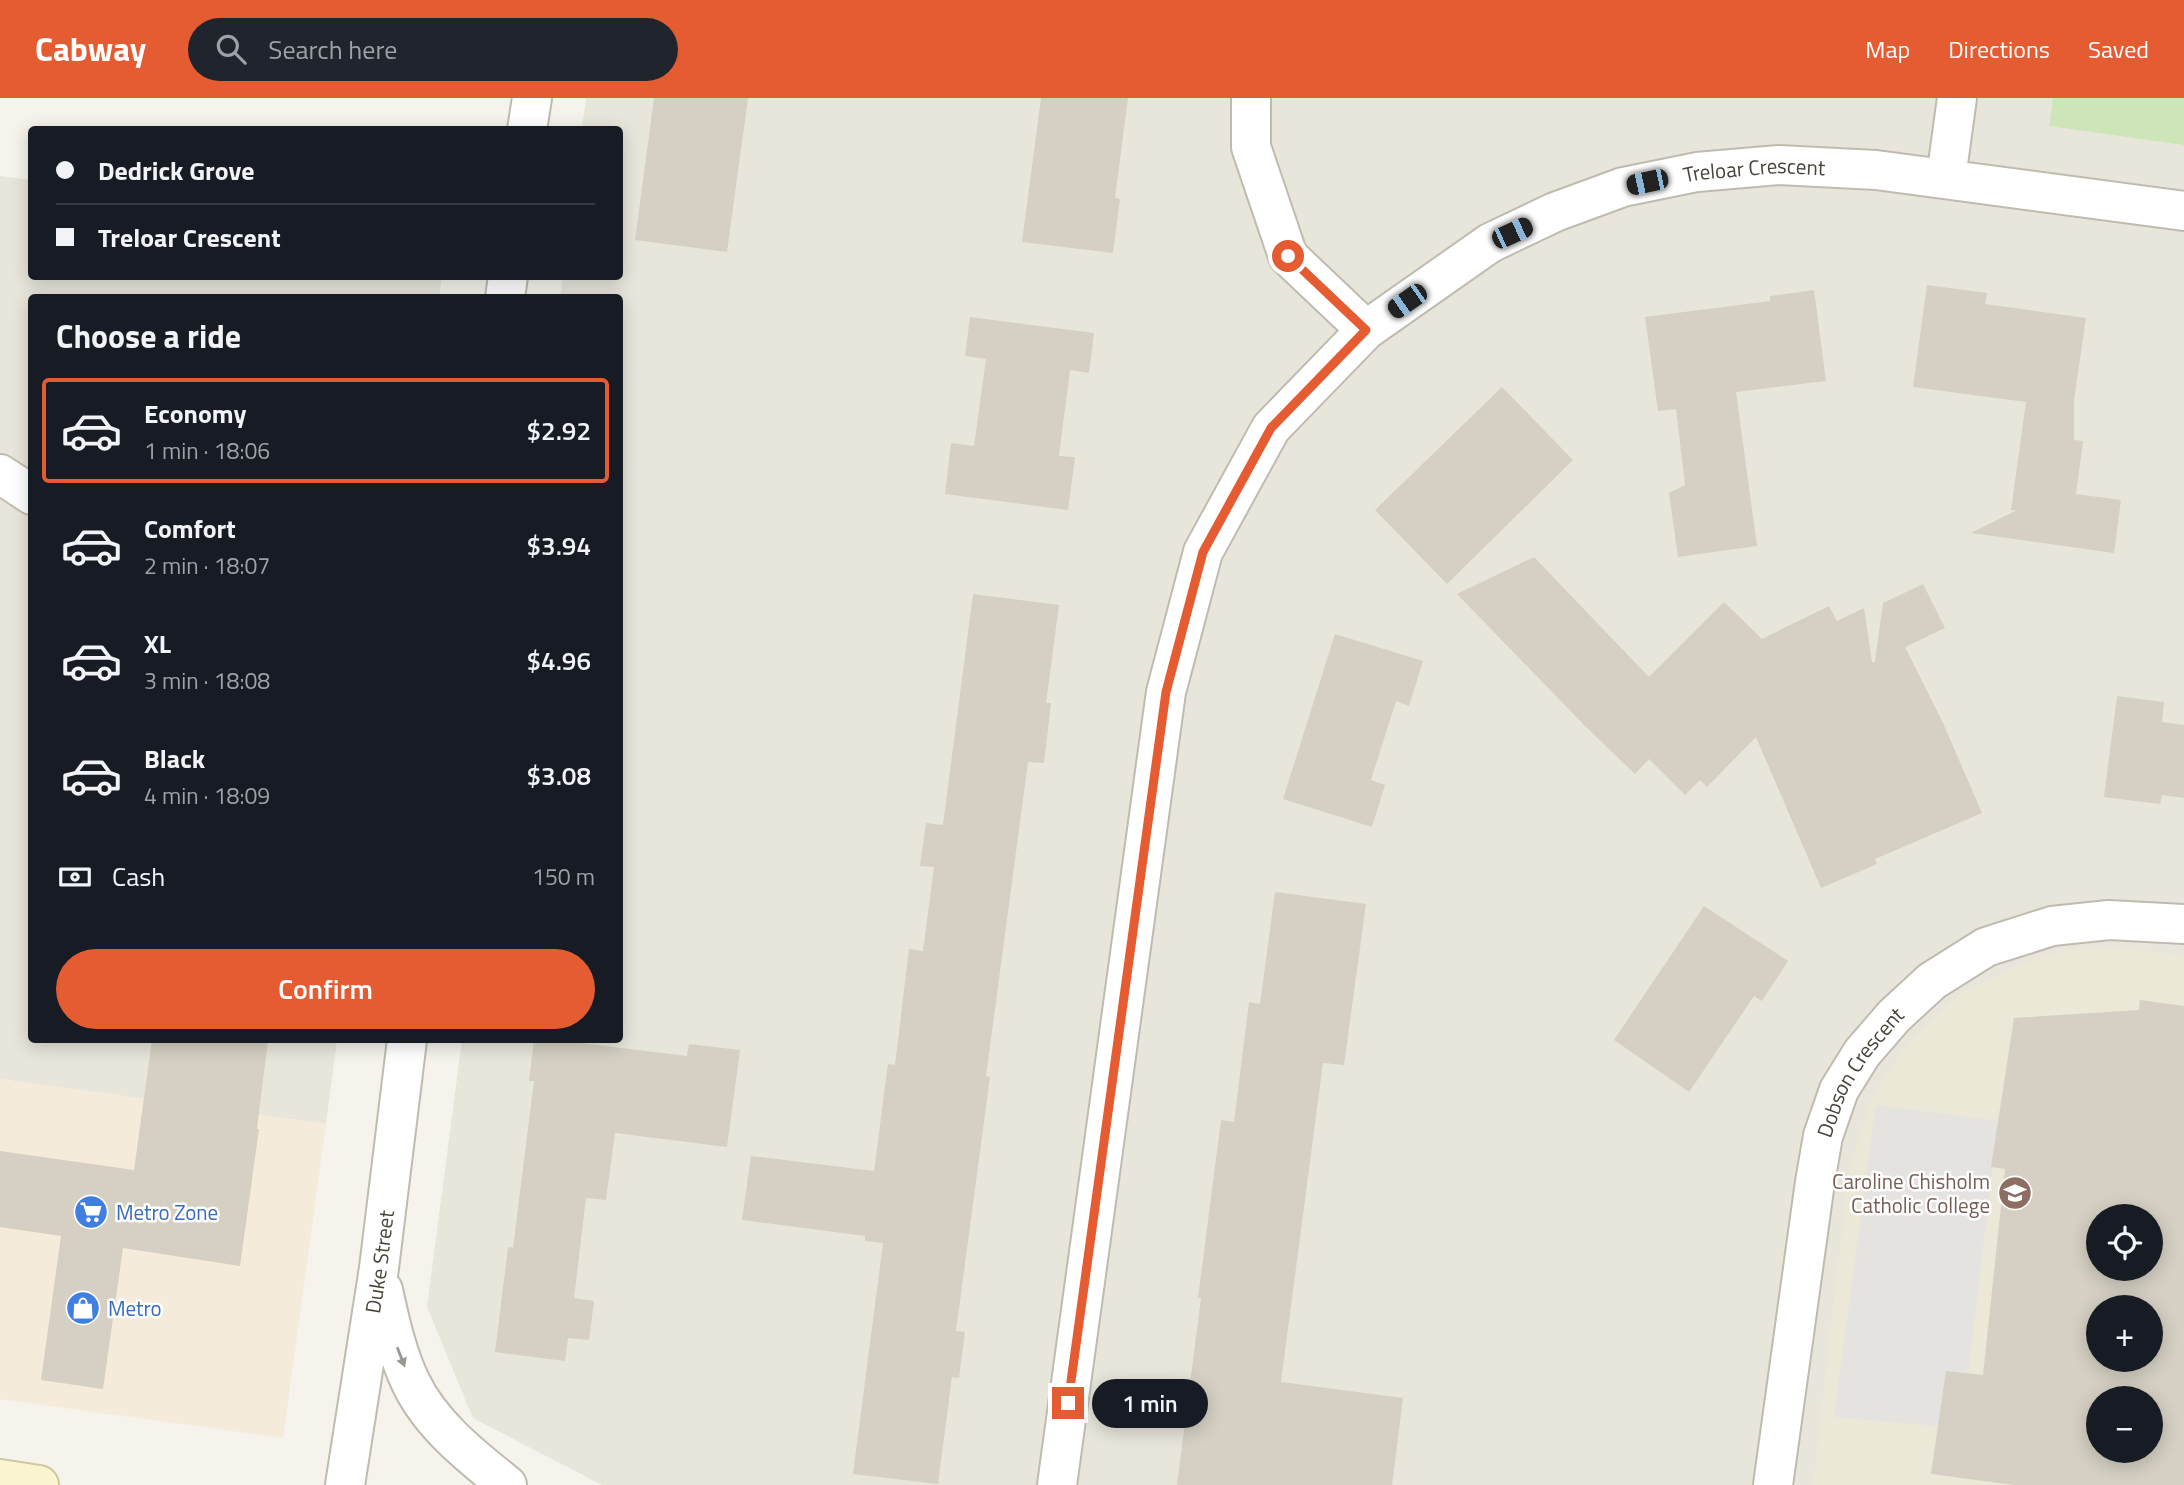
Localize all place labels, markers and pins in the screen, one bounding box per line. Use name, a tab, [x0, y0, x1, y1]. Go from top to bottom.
place label: Caroline Chisholm Catholic College	[1832, 1165, 1990, 1221]
school or university icon: Caroline Chisholm Catholic College	[1996, 1174, 2034, 1212]
supermarket icon: Metro Zone	[72, 1193, 110, 1231]
place label: Metro Zone	[116, 1196, 218, 1228]
shop icon: Metro	[64, 1289, 102, 1327]
place label: Metro	[108, 1292, 162, 1324]

